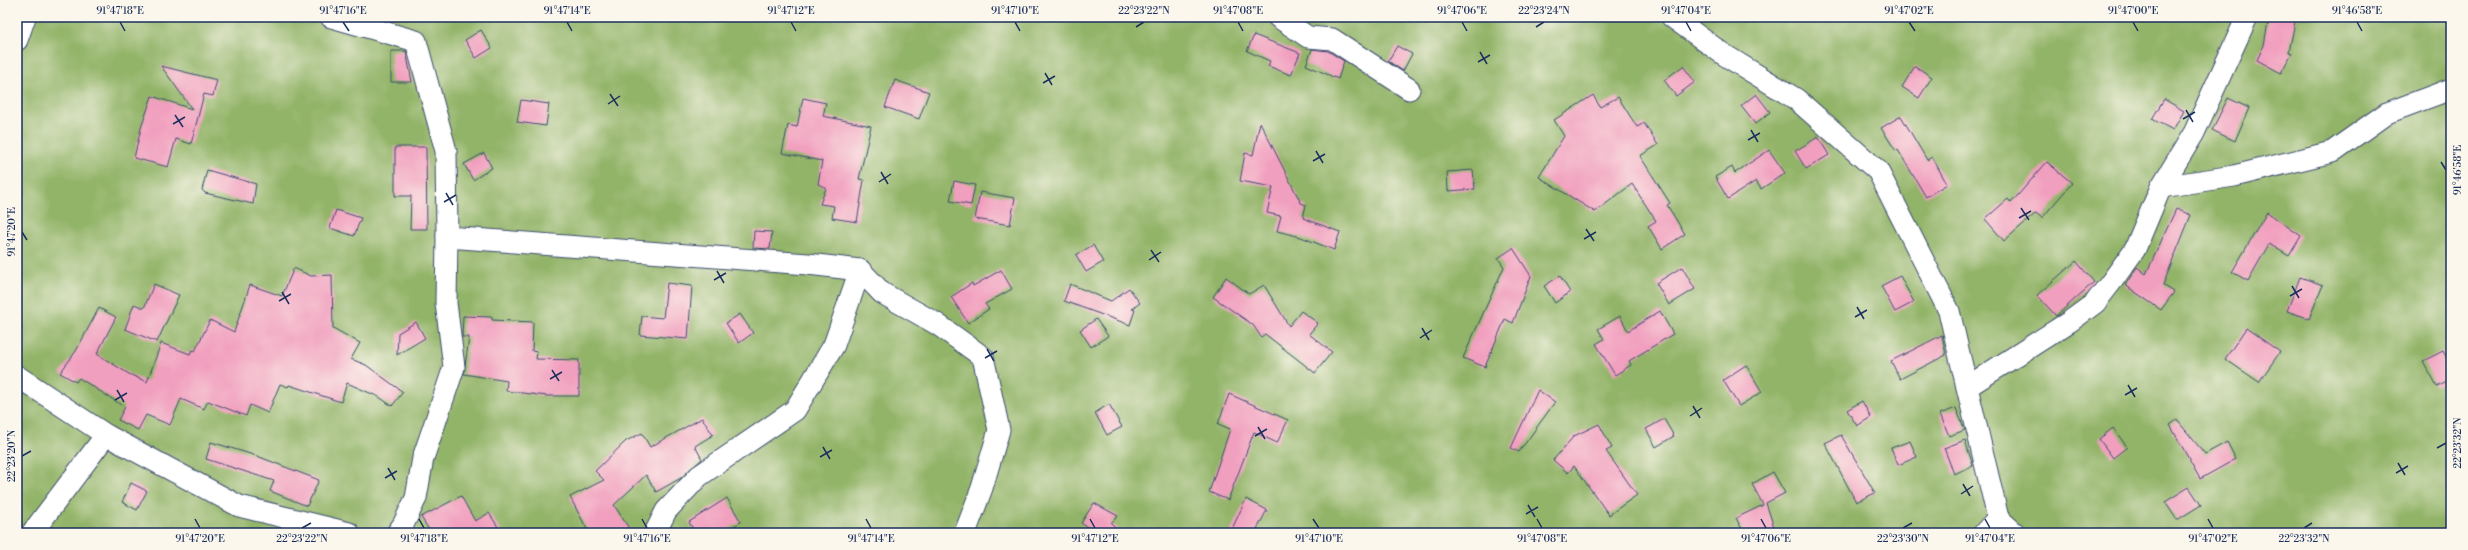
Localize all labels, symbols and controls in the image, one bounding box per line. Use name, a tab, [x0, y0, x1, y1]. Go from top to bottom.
text: 91°47'18"E	[96, 5, 144, 17]
text: 91°47'16"E	[319, 5, 367, 17]
text: 91°47'14"E	[543, 5, 591, 17]
text: 91°47'12"E	[767, 5, 815, 17]
text: 91°47'10"E	[991, 5, 1039, 17]
text: 22°23'22"N	[1118, 5, 1170, 17]
text: 91°47'08"E	[1213, 5, 1263, 17]
text: 91°47'06"E	[1437, 5, 1487, 17]
text: 22°23'24"N	[1518, 5, 1570, 17]
text: 91°47'04"E	[1661, 5, 1711, 17]
text: 91°47'02"E	[1884, 5, 1934, 17]
text: 91°47'00"E	[2108, 5, 2158, 17]
text: 91°46'58"E	[2332, 5, 2382, 17]
text: 91°46'58"E	[2452, 145, 2464, 195]
text: 91°47'20"E	[6, 207, 18, 257]
text: 22°23'32"N	[2452, 417, 2464, 469]
text: 22°23'20"N	[6, 429, 18, 482]
text: 91°47'20"E	[175, 533, 225, 545]
text: 22°23'22"N	[276, 533, 328, 545]
text: 91°47'18"E	[400, 533, 448, 545]
text: 91°47'16"E	[623, 533, 671, 545]
text: 91°47'14"E	[847, 533, 895, 545]
text: 91°47'12"E	[1071, 533, 1119, 545]
text: 91°47'10"E	[1295, 533, 1343, 545]
text: 91°47'08"E	[1517, 533, 1567, 545]
text: 91°47'06"E	[1741, 533, 1791, 545]
text: 22°23'30"N	[1877, 533, 1930, 545]
text: 91°47'04"E	[1965, 533, 2015, 545]
text: 91°47'02"E	[2188, 533, 2238, 545]
text: 22°23'32"N	[2278, 533, 2330, 545]

